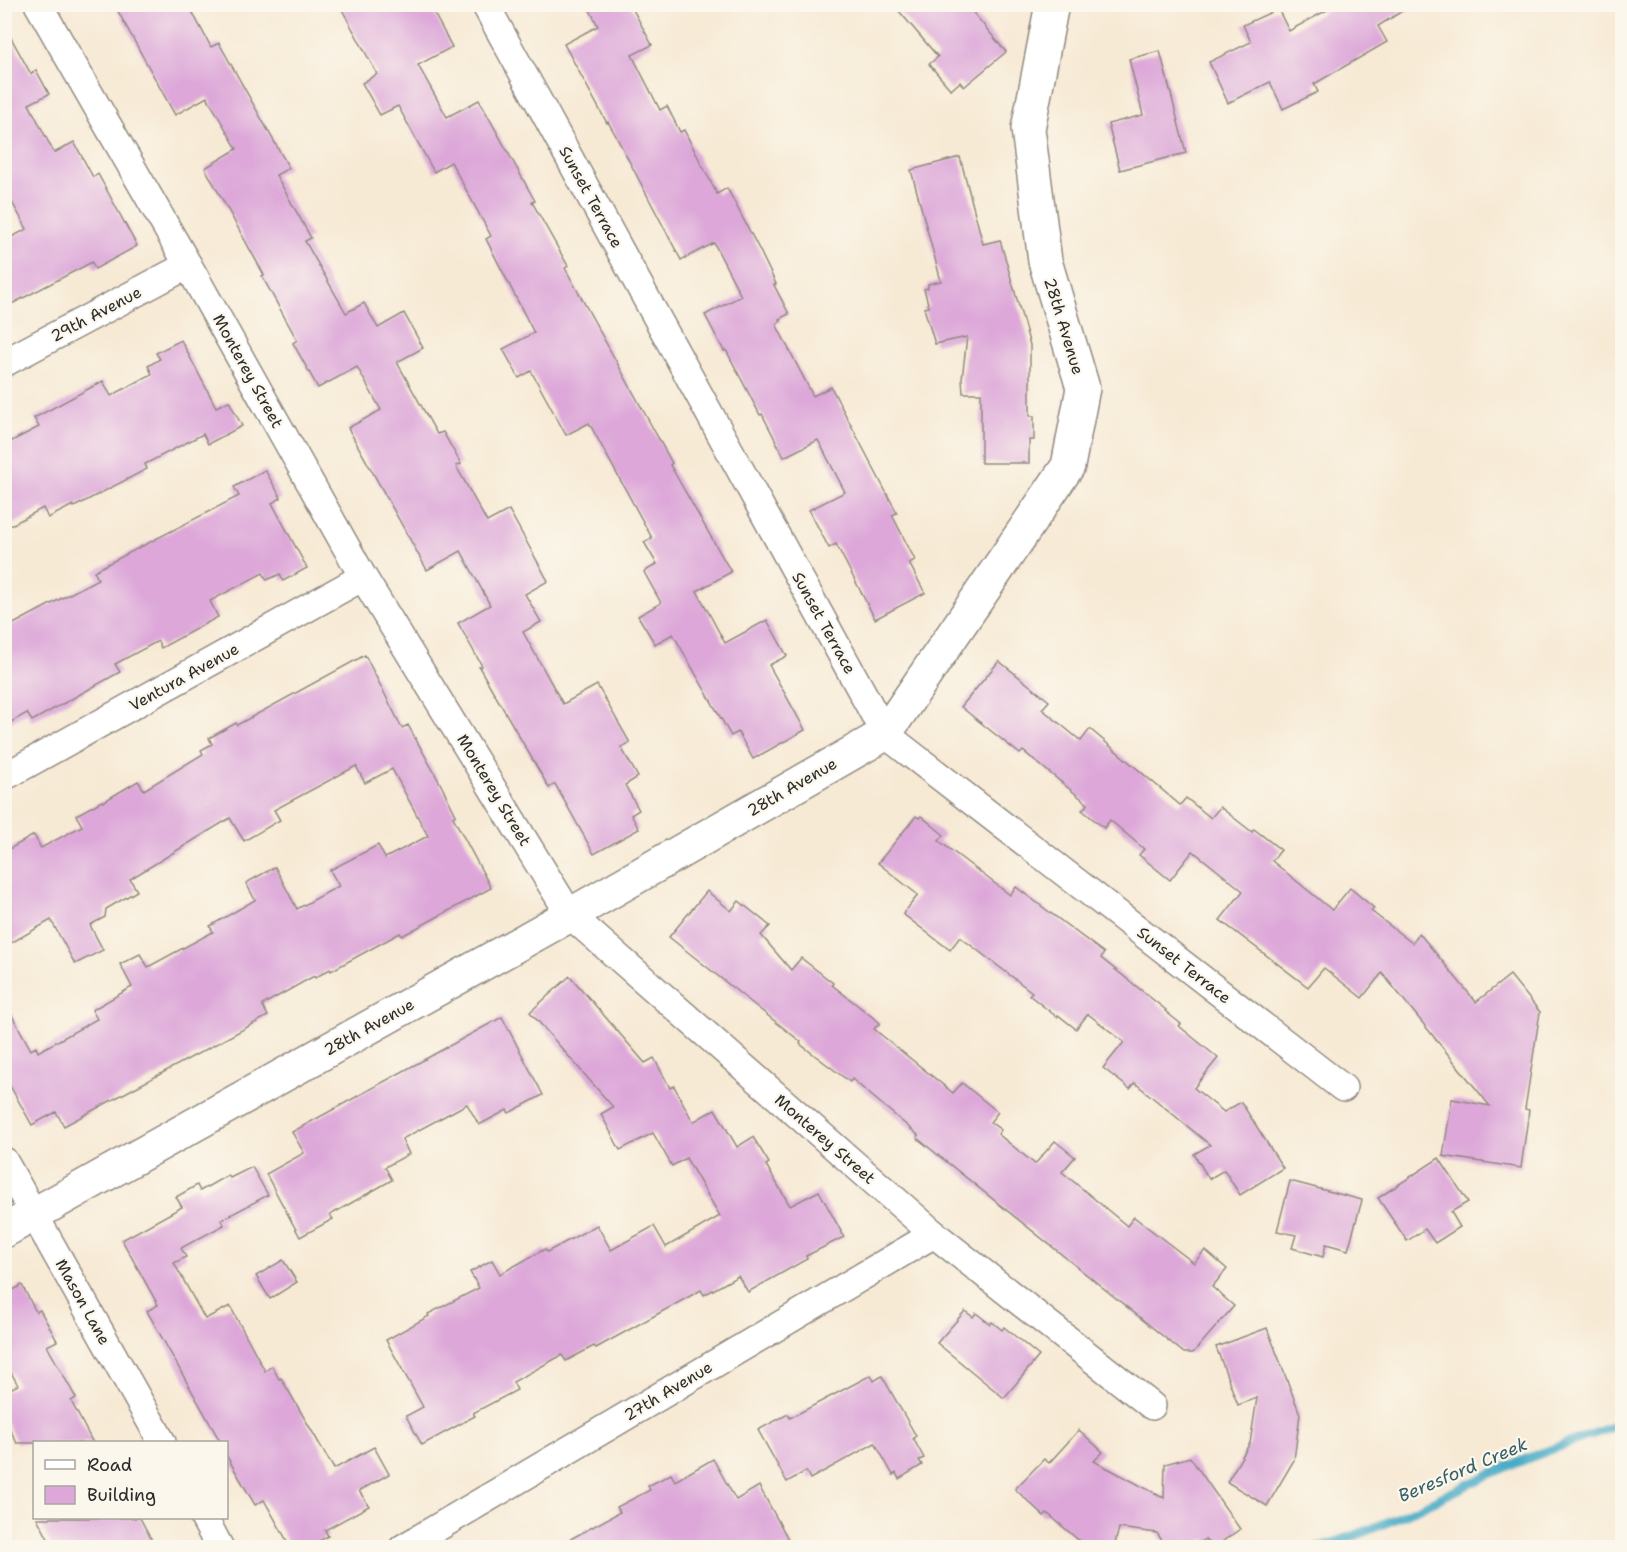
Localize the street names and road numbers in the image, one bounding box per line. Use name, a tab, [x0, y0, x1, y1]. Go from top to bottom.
street label: Sunset Terrace	[554, 142, 628, 252]
street label: 28th Avenue	[1039, 275, 1089, 377]
street label: 29th Avenue	[47, 281, 145, 347]
street label: Monterey Street	[208, 310, 288, 432]
street label: Sunset Terrace	[787, 568, 861, 678]
street label: Ventura Avenue	[125, 638, 243, 716]
street label: Monterey Street	[452, 730, 536, 850]
street label: 28th Avenue	[743, 753, 841, 821]
street label: Sunset Terrace	[1133, 922, 1235, 1008]
street label: 28th Avenue	[320, 994, 418, 1060]
street label: Monterey Street	[770, 1089, 880, 1189]
street label: Mason Lane	[51, 1255, 115, 1349]
street label: 27th Avenue	[620, 1356, 716, 1426]

